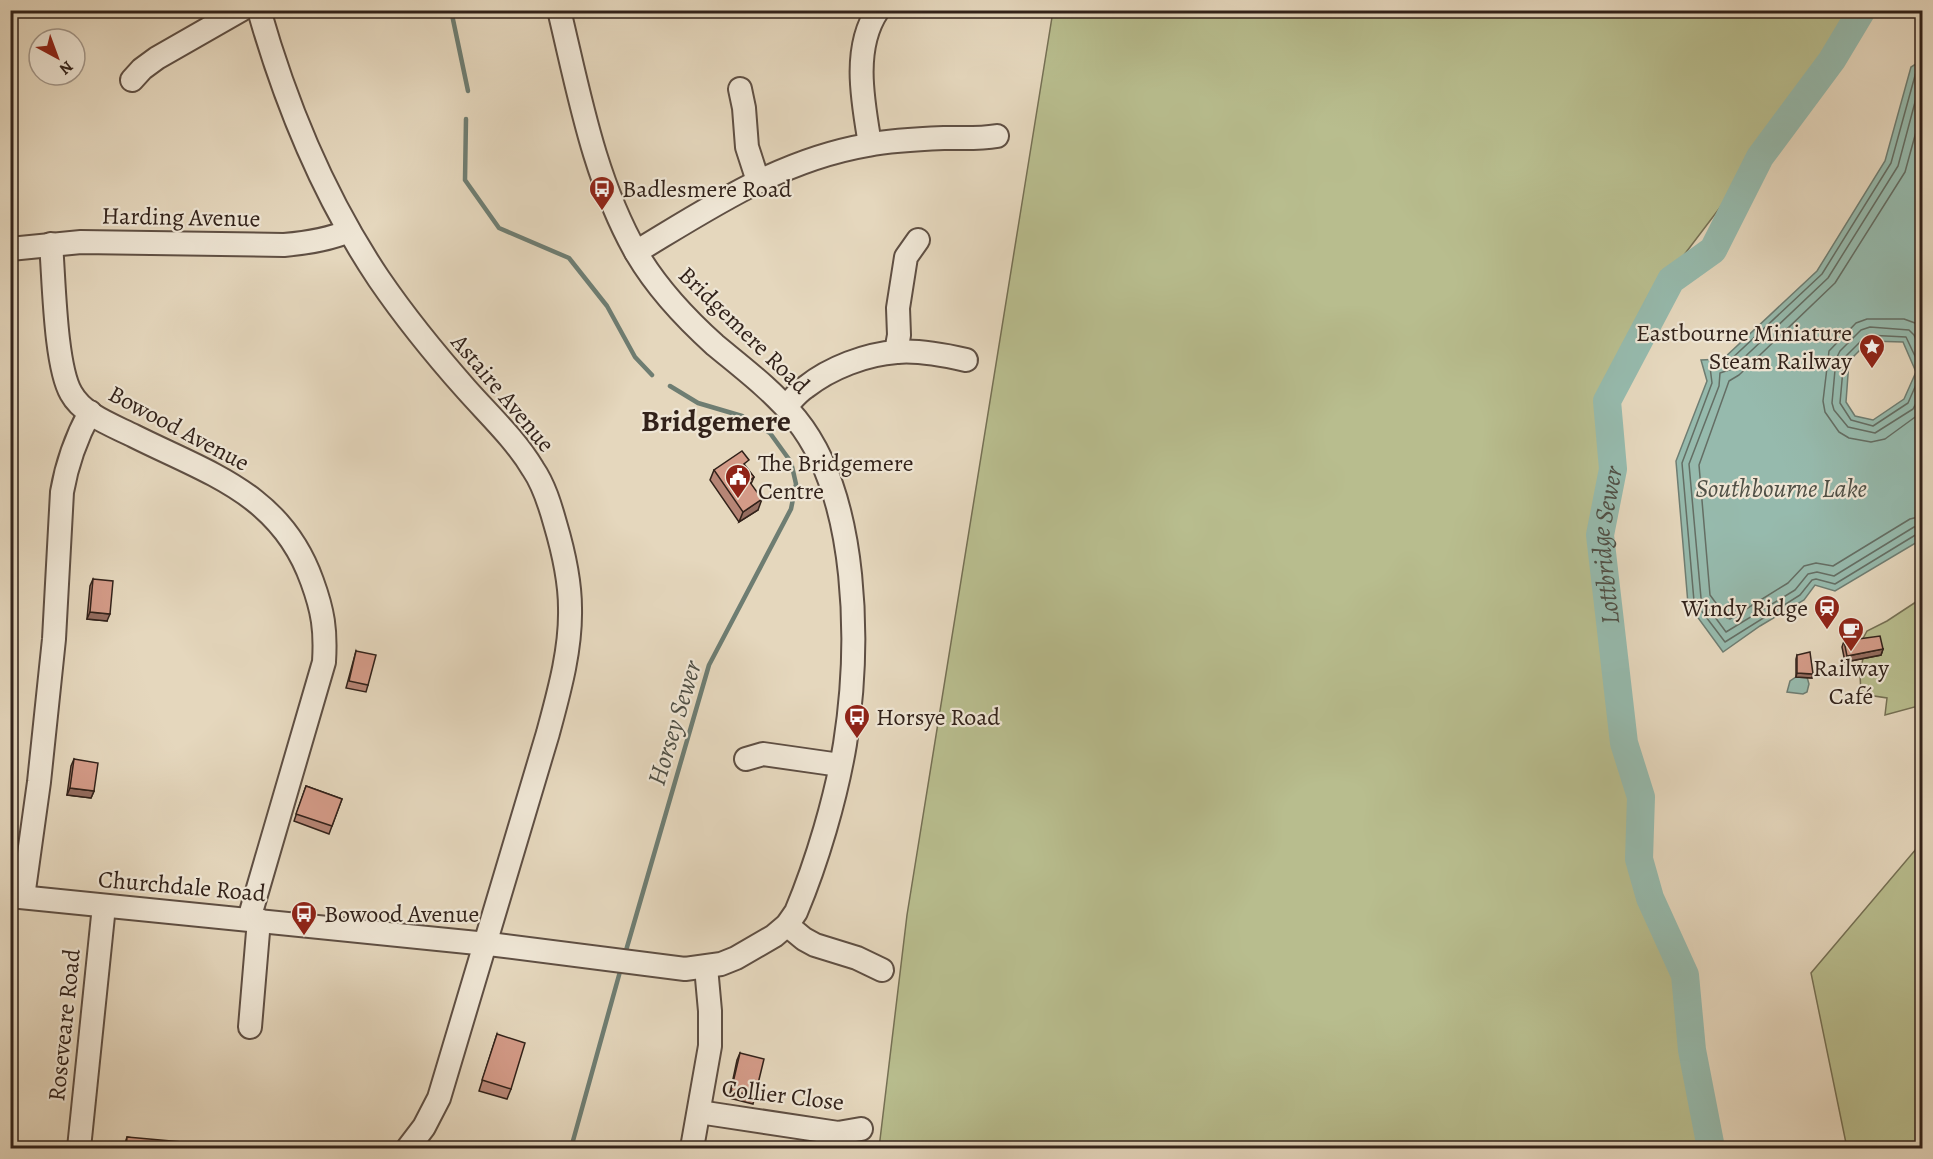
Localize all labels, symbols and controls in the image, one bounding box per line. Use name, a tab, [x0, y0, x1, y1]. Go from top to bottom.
north arrow	[27, 27, 87, 87]
text: N	[54, 55, 78, 80]
place label: Badlesmere Road	[622, 173, 792, 205]
bus stop icon: Badlesmere Road	[587, 174, 617, 212]
street label: Harding Avenue	[101, 200, 261, 234]
street label: Bridgemere Road	[671, 259, 817, 401]
place label: Eastbourne Miniature Steam Railway	[1636, 317, 1852, 377]
street label: Astaire Avenue	[443, 326, 562, 459]
place icon: Eastbourne Miniature Steam Railway	[1857, 332, 1887, 370]
street label: Bowood Avenue	[103, 377, 255, 479]
district label: Bridgemere	[641, 401, 791, 441]
place label: The Bridgemere Centre	[758, 447, 913, 507]
public building icon: The Bridgemere Centre	[723, 462, 753, 500]
water label: Lottbridge Sewer	[1583, 462, 1631, 627]
water label: Southbourne Lake	[1695, 471, 1867, 506]
place label: Windy Ridge	[1680, 592, 1808, 624]
station icon: Windy Ridge	[1812, 593, 1842, 631]
cafe icon: Railway Café	[1836, 615, 1866, 653]
place label: Railway Café	[1813, 652, 1889, 712]
water label: Horsey Sewer	[639, 656, 710, 790]
place label: Horsye Road	[876, 701, 1000, 733]
bus stop icon: Horsye Road	[842, 702, 872, 740]
street label: Churchdale Road	[97, 863, 267, 909]
place label: Bowood Avenue	[324, 898, 479, 930]
bus stop icon: Bowood Avenue	[289, 899, 319, 937]
street label: Roseveare Road	[40, 947, 88, 1103]
street label: Collier Close	[720, 1072, 846, 1118]

